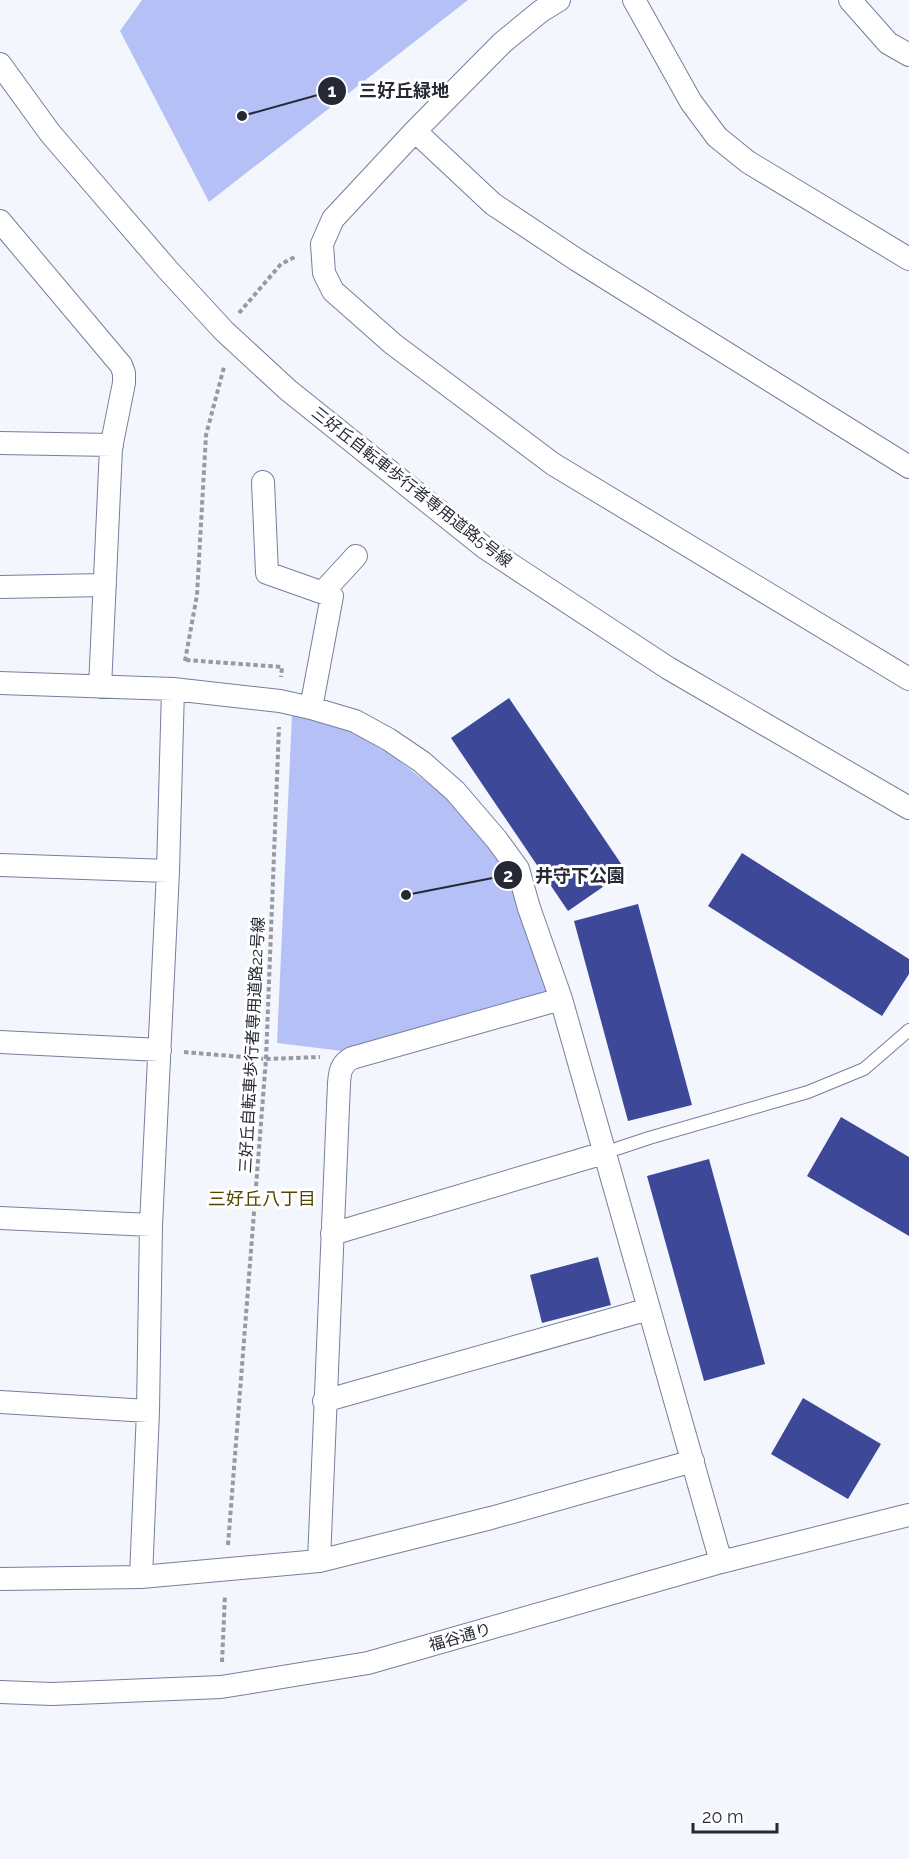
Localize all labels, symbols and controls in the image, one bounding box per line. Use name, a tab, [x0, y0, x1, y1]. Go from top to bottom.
callout: 三好丘緑地	[317, 73, 461, 109]
text: 1	[328, 80, 337, 101]
text: 三好丘緑地	[359, 80, 449, 101]
street label: 三好丘自転車歩行者専用道路5号線	[308, 403, 516, 571]
callout: 井守下公園	[493, 857, 637, 893]
text: 2	[503, 865, 513, 886]
text: 井守下公園	[535, 865, 625, 886]
street label: 三好丘自転車歩行者専用道路22号線	[236, 916, 268, 1174]
district label: 三好丘八丁目	[208, 1188, 316, 1209]
street label: 福谷通り	[427, 1619, 493, 1655]
scale bar	[693, 1796, 777, 1834]
text: 20 m	[702, 1806, 744, 1827]

